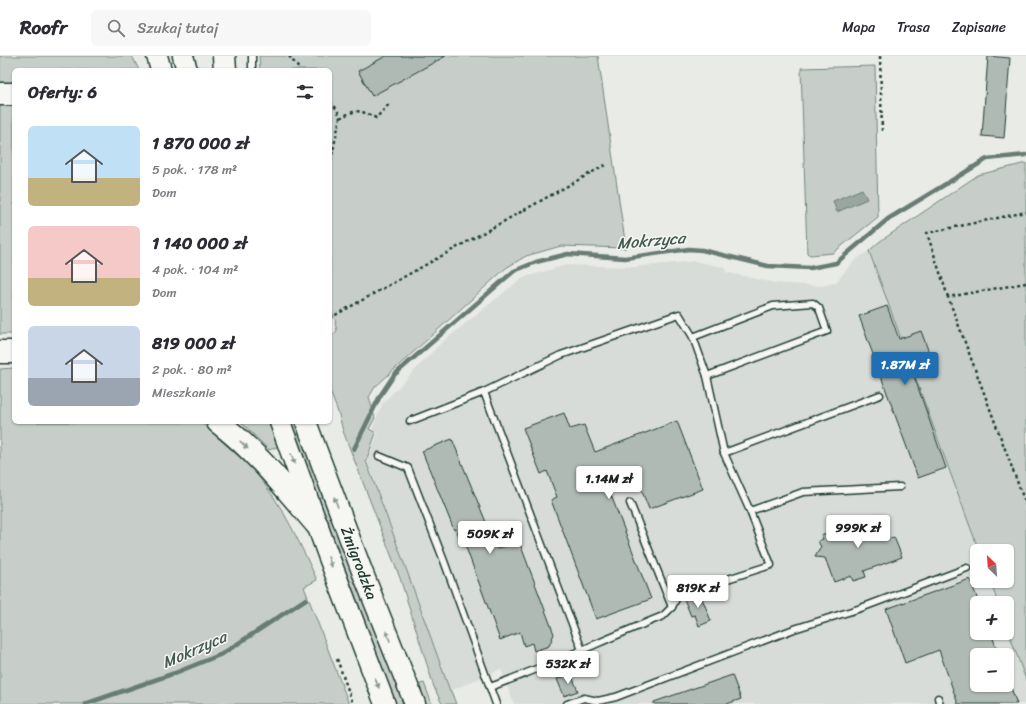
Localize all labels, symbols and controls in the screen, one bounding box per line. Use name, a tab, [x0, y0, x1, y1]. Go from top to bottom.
search box	[91, 10, 371, 46]
text: Roofr	[20, 11, 67, 44]
text: Szukaj tutaj	[137, 15, 218, 41]
text: Mapa	[842, 15, 875, 40]
text: Trasa	[897, 15, 930, 40]
text: Zapisane	[952, 15, 1006, 40]
icon: search	[105, 17, 127, 39]
text: Oferty: 6	[28, 77, 97, 107]
icon: filters	[294, 81, 316, 103]
text: 1 870 000 zł	[152, 128, 249, 158]
icon: home	[60, 142, 108, 190]
text: 5 pok. · 178 m²	[152, 158, 237, 181]
text: Dom	[152, 181, 176, 204]
water label: Mokrzyca	[616, 223, 688, 258]
text: 1 140 000 zł	[152, 228, 247, 258]
icon: home	[60, 242, 108, 290]
text: 4 pok. · 104 m²	[152, 258, 238, 281]
text: Dom	[152, 281, 176, 304]
text: 819 000 zł	[152, 328, 235, 358]
icon: home	[60, 342, 108, 390]
pin: 1.87M zł	[864, 352, 946, 386]
text: 1.87M zł	[880, 353, 930, 376]
text: 2 pok. · 80 m²	[152, 358, 232, 381]
text: Mieszkanie	[152, 381, 216, 404]
one-way arrow	[239, 441, 249, 450]
one-way arrow	[291, 453, 297, 465]
pin: 1.14M zł	[568, 466, 650, 500]
text: 1.14M zł	[585, 467, 633, 490]
one-way arrow	[333, 495, 339, 507]
pin: 999K zł	[821, 515, 895, 549]
text: 999K zł	[835, 516, 881, 539]
pin: 509K zł	[453, 521, 527, 555]
text: 509K zł	[467, 522, 513, 545]
street label: Żmigrodzka	[333, 523, 385, 604]
north arrow	[970, 544, 1014, 588]
map controls	[970, 544, 1014, 692]
one-way arrow	[328, 556, 334, 568]
pin: 819K zł	[661, 575, 735, 609]
text: 819K zł	[676, 576, 720, 599]
button: +	[970, 596, 1014, 640]
water label: Mokrzyca	[157, 622, 233, 677]
one-way arrow	[384, 630, 390, 642]
button: −	[970, 648, 1014, 692]
pin: 532K zł	[531, 651, 605, 685]
text: 532K zł	[546, 652, 590, 675]
one-way arrow	[374, 678, 380, 690]

